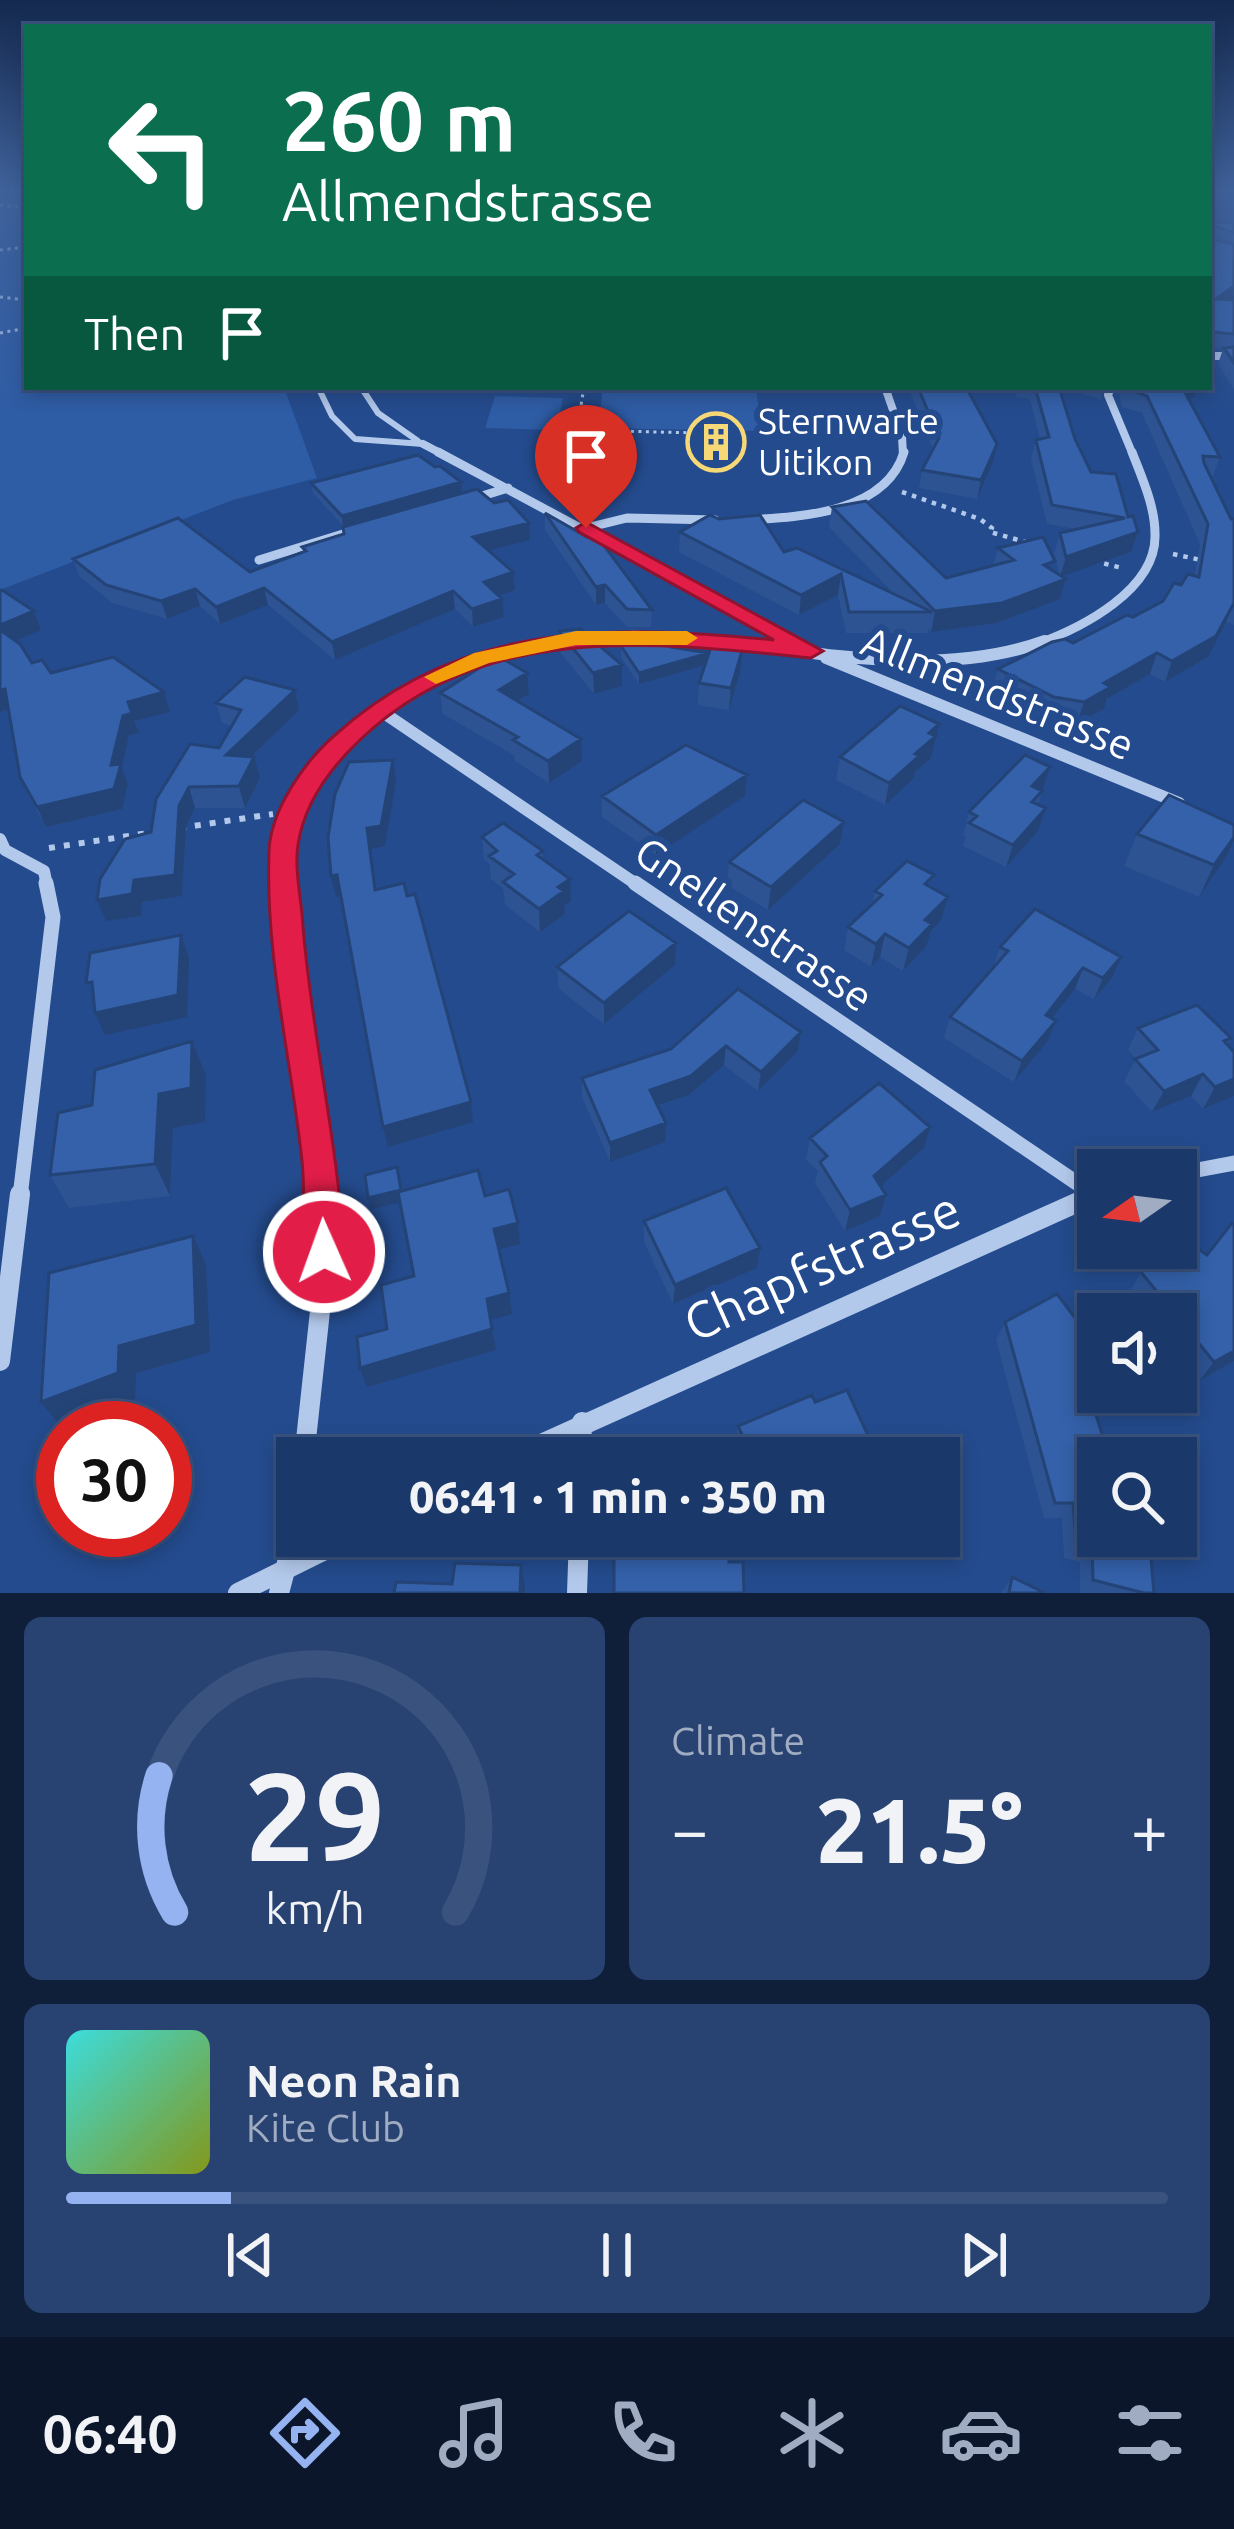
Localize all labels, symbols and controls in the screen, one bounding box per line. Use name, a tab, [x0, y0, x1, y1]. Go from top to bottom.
icon: left	[84, 72, 240, 228]
text: 260 m	[282, 73, 516, 167]
text: Allmendstrasse	[282, 171, 654, 231]
icon: arrive	[209, 300, 275, 366]
text: Then	[84, 308, 185, 359]
place label: Sternwarte Uitikon	[758, 400, 939, 482]
pin	[535, 405, 637, 528]
building icon: Sternwarte Uitikon	[685, 411, 747, 473]
icon: arrive	[553, 423, 619, 489]
street label: Allmendstrasse	[855, 617, 1141, 768]
street label: Gnellenstrasse	[627, 827, 882, 1020]
north arrow	[1077, 1149, 1197, 1269]
map controls	[1077, 1149, 1197, 1557]
street label: Chapfstrasse	[675, 1178, 969, 1352]
position arrow	[261, 1189, 387, 1315]
button: sound	[1077, 1293, 1197, 1413]
speed limit sign: 30	[36, 1401, 192, 1557]
button: search	[1077, 1437, 1197, 1557]
text: 06:41 · 1 min · 350 m	[409, 1471, 827, 1522]
text: Climate	[671, 1719, 805, 1762]
text: 29	[244, 1745, 385, 1885]
text: 21.5°	[816, 1779, 1023, 1880]
text: −	[671, 1792, 708, 1866]
text: +	[1131, 1792, 1168, 1866]
text: km/h	[265, 1883, 364, 1931]
text: Neon Rain	[246, 2055, 461, 2106]
text: Kite Club	[246, 2106, 405, 2149]
icon: previous	[217, 2222, 283, 2288]
icon: pause	[584, 2222, 650, 2288]
icon: next	[951, 2222, 1017, 2288]
icon: directions	[263, 2391, 347, 2475]
icon: music	[432, 2391, 516, 2475]
icon: phone	[601, 2391, 685, 2475]
icon: climate	[770, 2391, 854, 2475]
icon: car	[939, 2391, 1023, 2475]
icon: filters	[1108, 2391, 1192, 2475]
text: 06:40	[42, 2403, 178, 2463]

